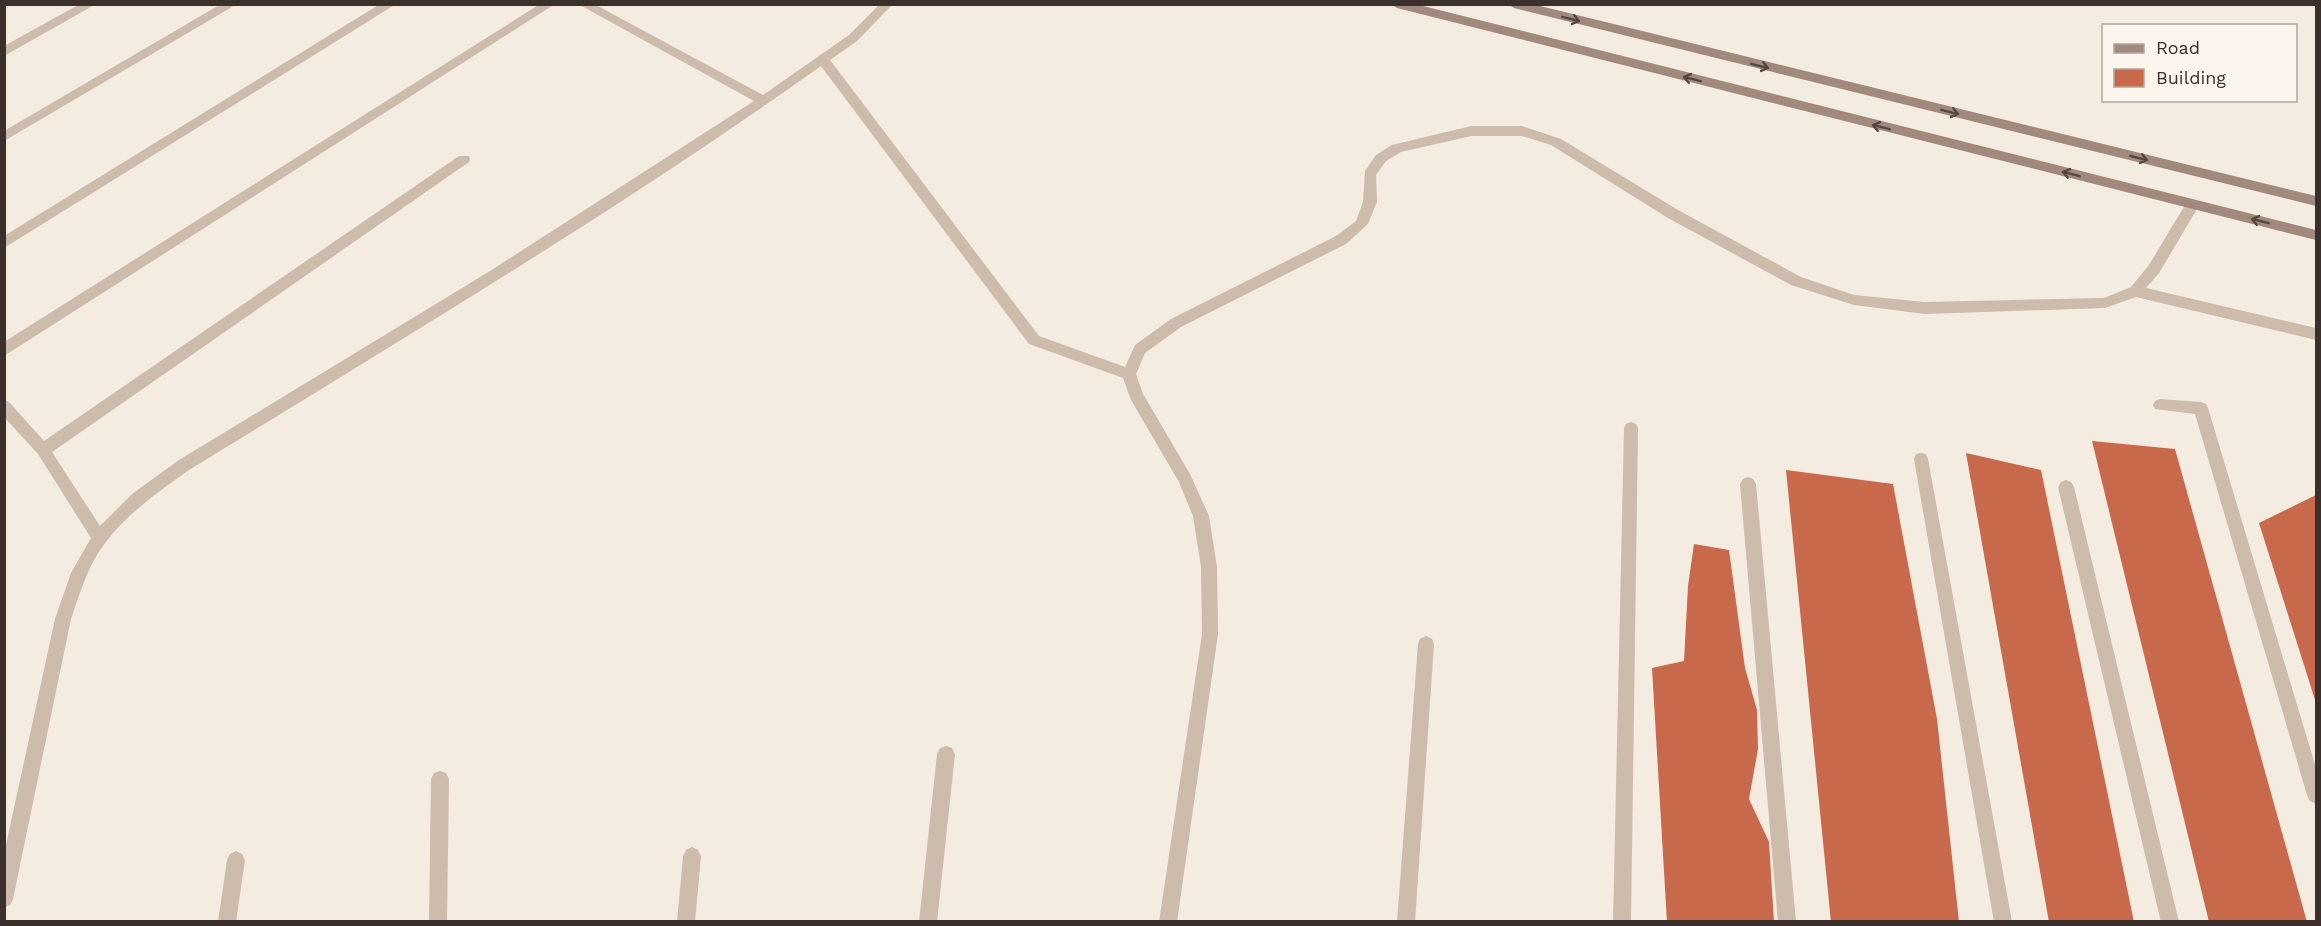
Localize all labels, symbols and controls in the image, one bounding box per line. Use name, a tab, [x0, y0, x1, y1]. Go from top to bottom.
one-way arrow	[1561, 13, 1580, 25]
legend	[2102, 24, 2297, 102]
text: Road	[2156, 37, 2200, 58]
one-way arrow	[1750, 60, 1769, 72]
text: Building	[2156, 67, 2226, 88]
one-way arrow	[1683, 73, 1702, 85]
one-way arrow	[1940, 106, 1959, 118]
one-way arrow	[1872, 120, 1891, 132]
one-way arrow	[2129, 152, 2148, 164]
one-way arrow	[2061, 167, 2080, 179]
one-way arrow	[2251, 215, 2270, 226]

